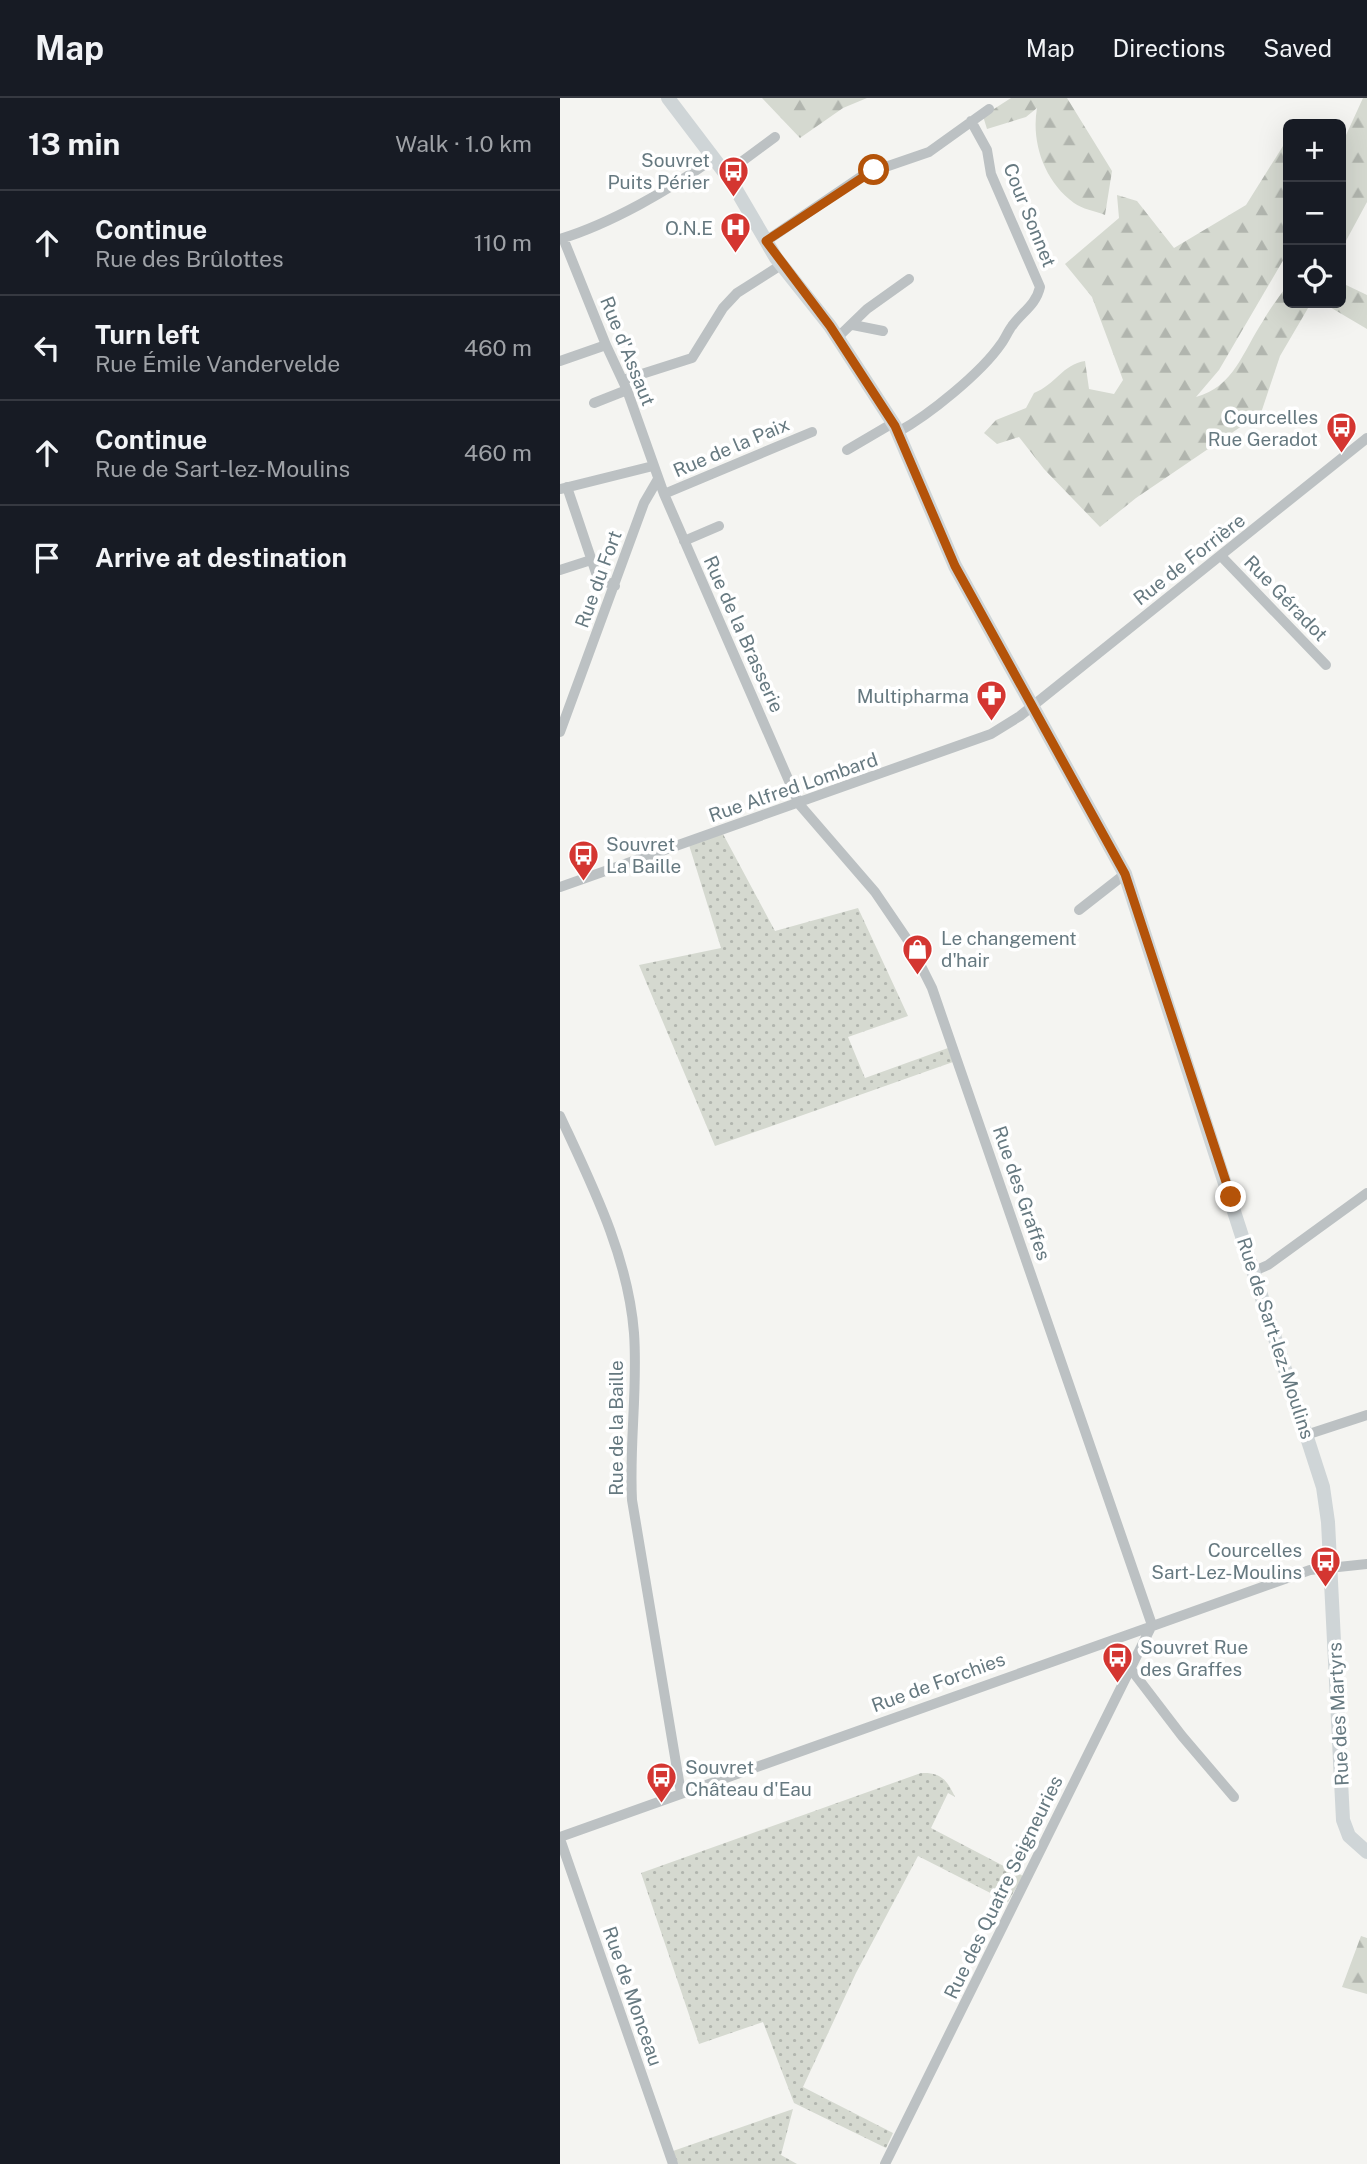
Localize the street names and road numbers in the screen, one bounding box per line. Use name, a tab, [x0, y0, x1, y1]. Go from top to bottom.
street label: Cour Sonnet	[999, 160, 1061, 270]
street label: Rue d'Assaut	[596, 293, 660, 409]
street label: Rue de la Paix	[670, 413, 793, 481]
street label: Rue de Forrière	[1129, 509, 1249, 609]
street label: Rue du Fort	[570, 527, 626, 631]
street label: Rue Géradot	[1240, 551, 1332, 645]
street label: Rue de la Brasserie	[700, 552, 788, 716]
street label: Rue Alfred Lombard	[706, 748, 880, 826]
street label: Rue des Graffes	[989, 1123, 1055, 1263]
street label: Rue de Sart-lez-Moulins	[1233, 1234, 1319, 1442]
street label: Rue de la Baille	[605, 1360, 627, 1496]
street label: Rue des Martyrs	[1323, 1642, 1353, 1786]
street label: Rue de Forchies	[868, 1648, 1008, 1716]
street label: Rue des Quatre Seigneuries	[939, 1772, 1067, 2002]
street label: Rue de Monceau	[599, 1923, 667, 2069]

